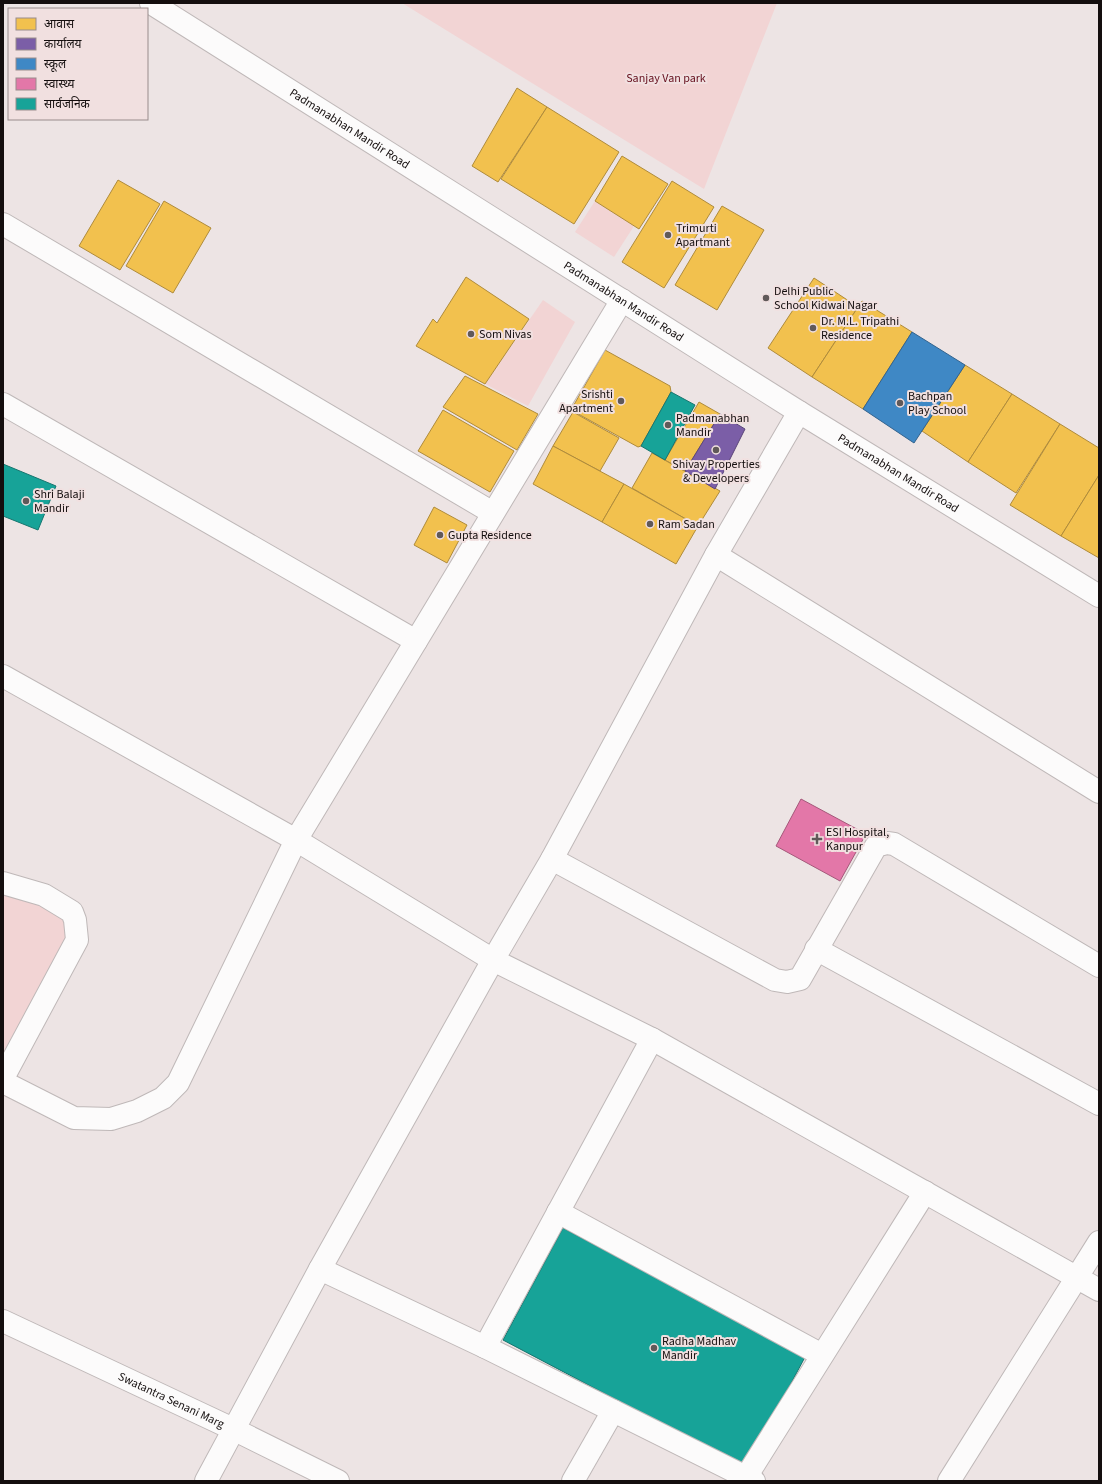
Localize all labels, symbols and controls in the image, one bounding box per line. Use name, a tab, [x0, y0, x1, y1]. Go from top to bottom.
legend	[8, 8, 148, 120]
text: आवास	[44, 16, 75, 33]
text: कार्यालय	[44, 36, 83, 53]
text: स्कूल	[44, 56, 67, 73]
park label: Sanjay Van park	[626, 70, 706, 87]
text: स्वास्थ्य	[44, 76, 76, 93]
street label: Padmanabhan Mandir Road	[286, 84, 413, 173]
text: सार्वजनिक	[44, 96, 91, 113]
place label: Trimurti Apartmant	[676, 220, 730, 251]
marker: Trimurti Apartmant	[663, 230, 673, 240]
street label: Padmanabhan Mandir Road	[560, 257, 687, 346]
place label: Delhi Public School Kidwai Nagar	[774, 283, 878, 314]
marker: Delhi Public School Kidwai Nagar	[761, 293, 771, 303]
place label: Dr. M.L. Tripathi Residence	[821, 313, 899, 344]
marker: Dr. M.L. Tripathi Residence	[808, 323, 818, 333]
place label: Som Nivas	[479, 326, 531, 343]
marker: Som Nivas	[466, 329, 476, 339]
place label: Srishti Apartment	[559, 386, 613, 417]
place label: Bachpan Play School	[908, 388, 966, 419]
marker: Srishti Apartment	[616, 396, 626, 406]
marker: Bachpan Play School	[895, 398, 905, 408]
place label: Padmanabhan Mandir	[676, 410, 749, 441]
marker: Padmanabhan Mandir	[663, 420, 673, 430]
street label: Padmanabhan Mandir Road	[834, 430, 962, 517]
marker: Shivay Properties & Developers	[711, 445, 721, 455]
place label: Shivay Properties & Developers	[672, 456, 760, 487]
place label: Shri Balaji Mandir	[34, 486, 85, 517]
marker: Shri Balaji Mandir	[21, 496, 31, 506]
place label: Ram Sadan	[658, 516, 715, 533]
marker: Ram Sadan	[645, 519, 655, 529]
place label: Gupta Residence	[448, 527, 532, 544]
marker: Gupta Residence	[435, 530, 445, 540]
place label: ESI Hospital, Kanpur	[826, 824, 889, 855]
marker: ESI Hospital, Kanpur	[811, 833, 823, 845]
place label: Radha Madhav Mandir	[662, 1333, 736, 1364]
marker: Radha Madhav Mandir	[649, 1343, 659, 1353]
street label: Swatantra Senani Marg	[115, 1368, 227, 1433]

